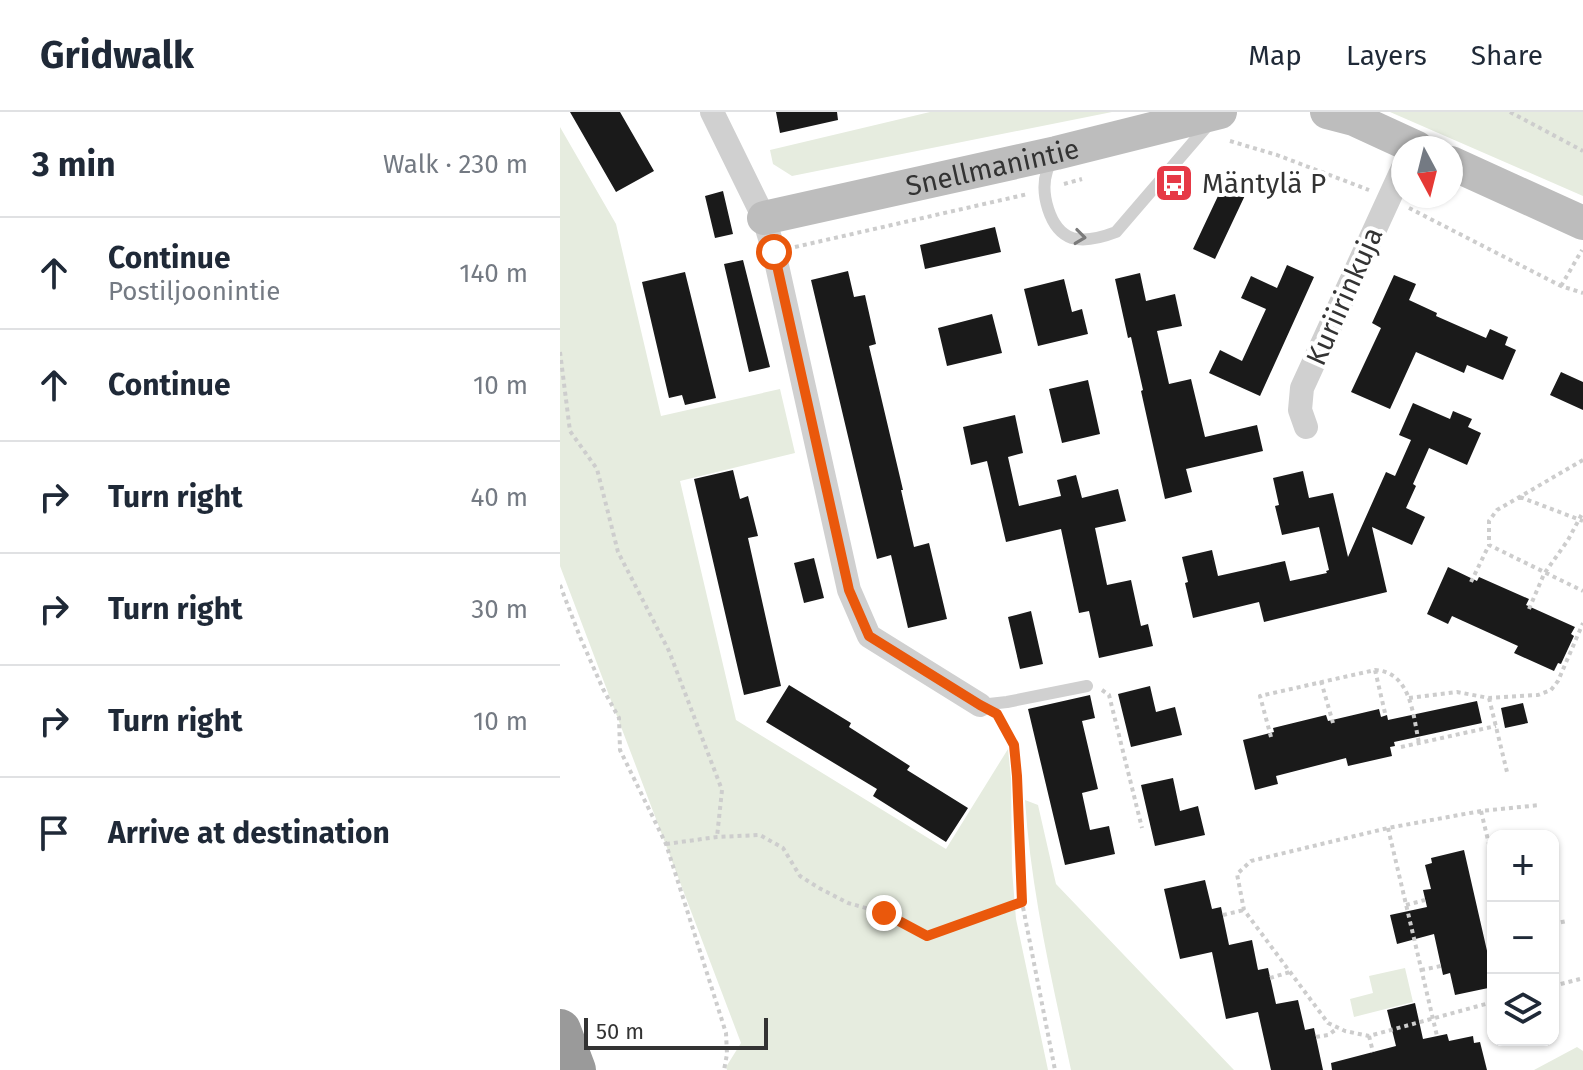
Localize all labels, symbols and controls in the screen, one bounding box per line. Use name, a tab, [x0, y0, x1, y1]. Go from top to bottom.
text: Gridwalk	[40, 32, 194, 78]
text: Map	[1248, 39, 1302, 72]
text: Layers	[1346, 39, 1427, 72]
text: Share	[1471, 39, 1543, 72]
street label: Snellmanintie	[903, 132, 1083, 203]
north arrow	[1391, 136, 1463, 208]
text: 3 min	[32, 144, 116, 185]
text: Walk · 230 m	[383, 149, 528, 180]
bus stop icon: Mäntylä P	[1153, 162, 1195, 204]
place label: Mäntylä P	[1202, 167, 1326, 200]
street label: Kuriirinkuja	[1299, 222, 1390, 370]
one-way arrow	[1074, 228, 1087, 245]
route start	[756, 234, 792, 270]
text: Continue	[108, 240, 231, 276]
icon: ahead	[32, 251, 76, 295]
text: 140 m	[459, 258, 528, 289]
text: Postiljoonintie	[108, 276, 280, 307]
icon: ahead	[32, 363, 76, 407]
text: Continue	[108, 367, 231, 403]
text: 10 m	[473, 370, 528, 401]
icon: right	[32, 475, 76, 519]
text: Turn right	[108, 479, 243, 515]
text: 40 m	[470, 482, 528, 513]
icon: right	[32, 587, 76, 631]
text: Turn right	[108, 591, 243, 627]
text: 30 m	[471, 594, 528, 625]
icon: right	[32, 699, 76, 743]
text: Turn right	[108, 703, 243, 739]
text: 10 m	[473, 706, 528, 737]
icon: arrive	[32, 811, 76, 855]
text: Arrive at destination	[108, 815, 390, 851]
map controls	[1487, 830, 1559, 1046]
button: +	[1487, 830, 1559, 902]
route end	[866, 895, 902, 931]
button: −	[1487, 902, 1559, 974]
button: layers	[1487, 974, 1559, 1046]
scale bar	[584, 1014, 768, 1050]
text: 50 m	[596, 1018, 644, 1045]

